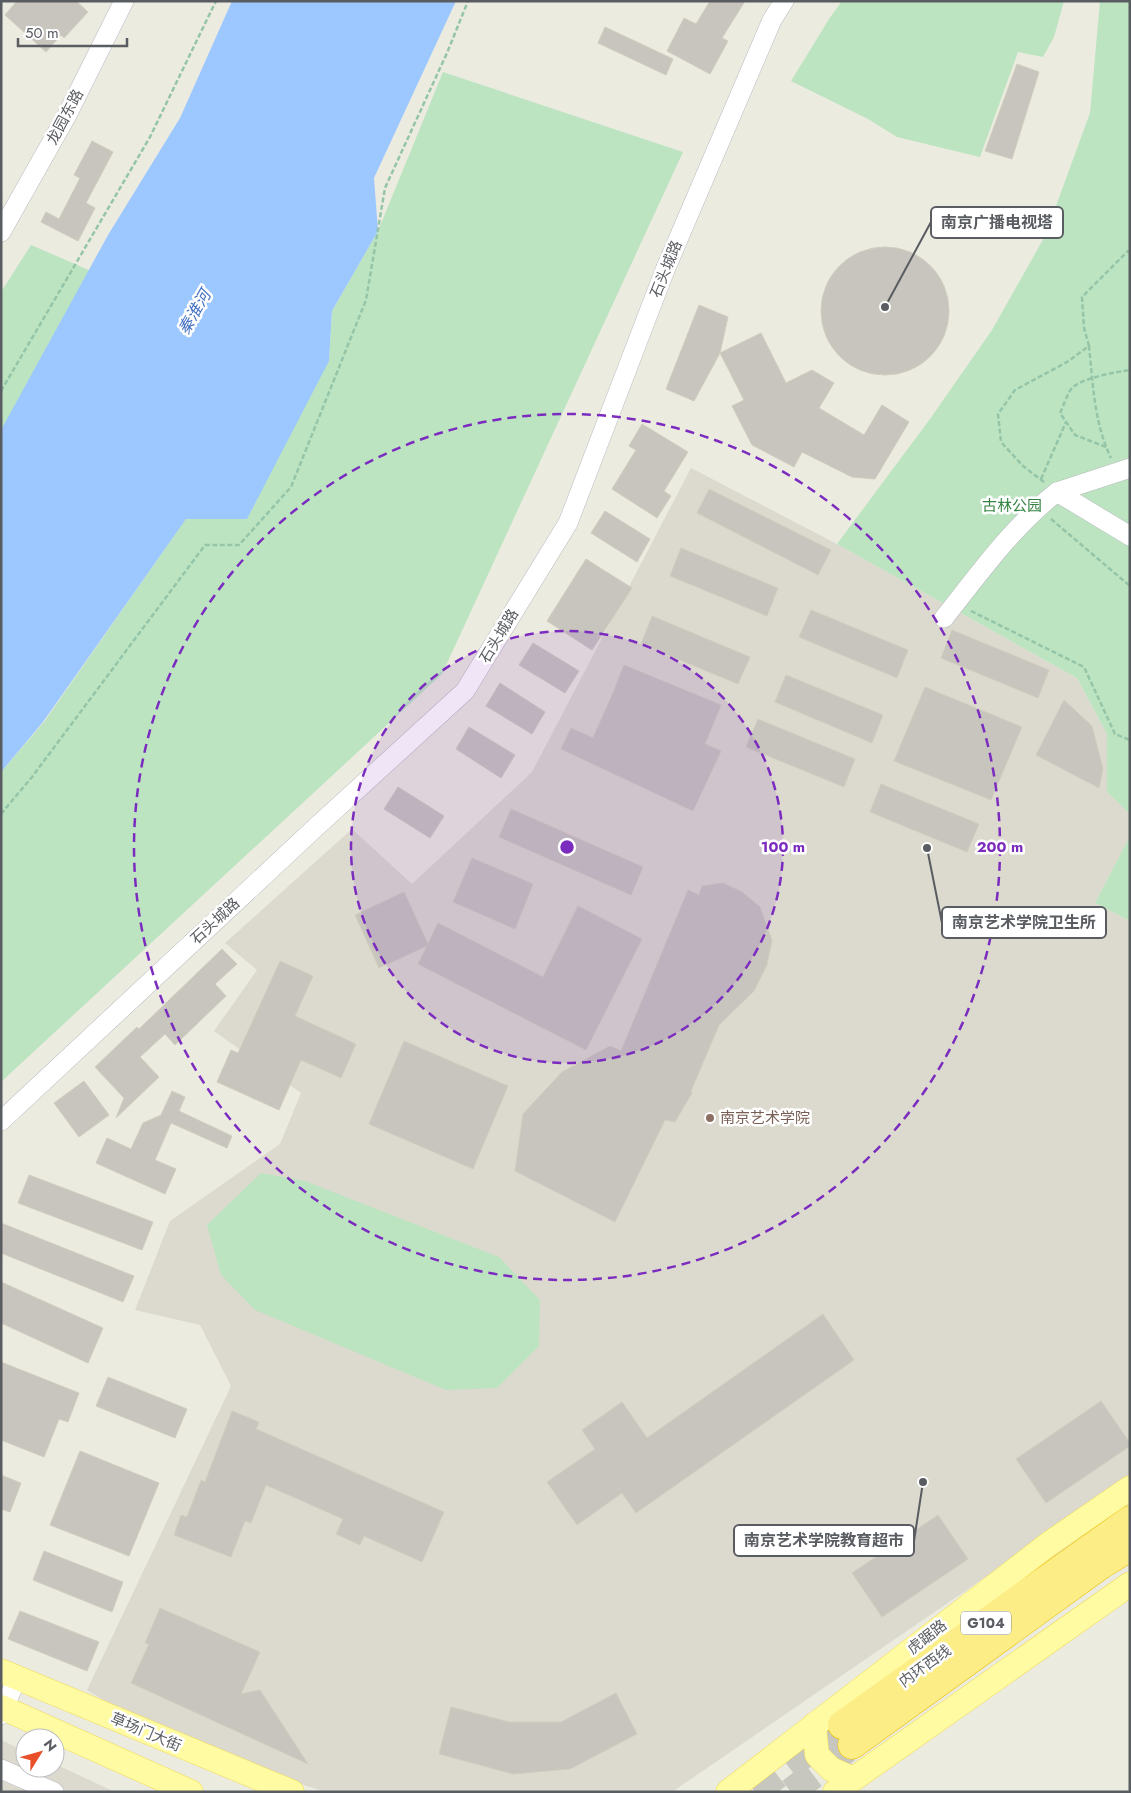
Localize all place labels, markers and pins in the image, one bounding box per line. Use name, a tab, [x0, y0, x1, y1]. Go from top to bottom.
callout: 南京广播电视塔	[931, 207, 1063, 238]
centre of rings	[558, 838, 576, 856]
callout: 南京艺术学院卫生所	[942, 907, 1106, 938]
place label: 南京艺术学院	[720, 1107, 810, 1129]
marker: 南京艺术学院	[704, 1112, 716, 1124]
callout: 南京艺术学院教育超市	[734, 1525, 914, 1556]

